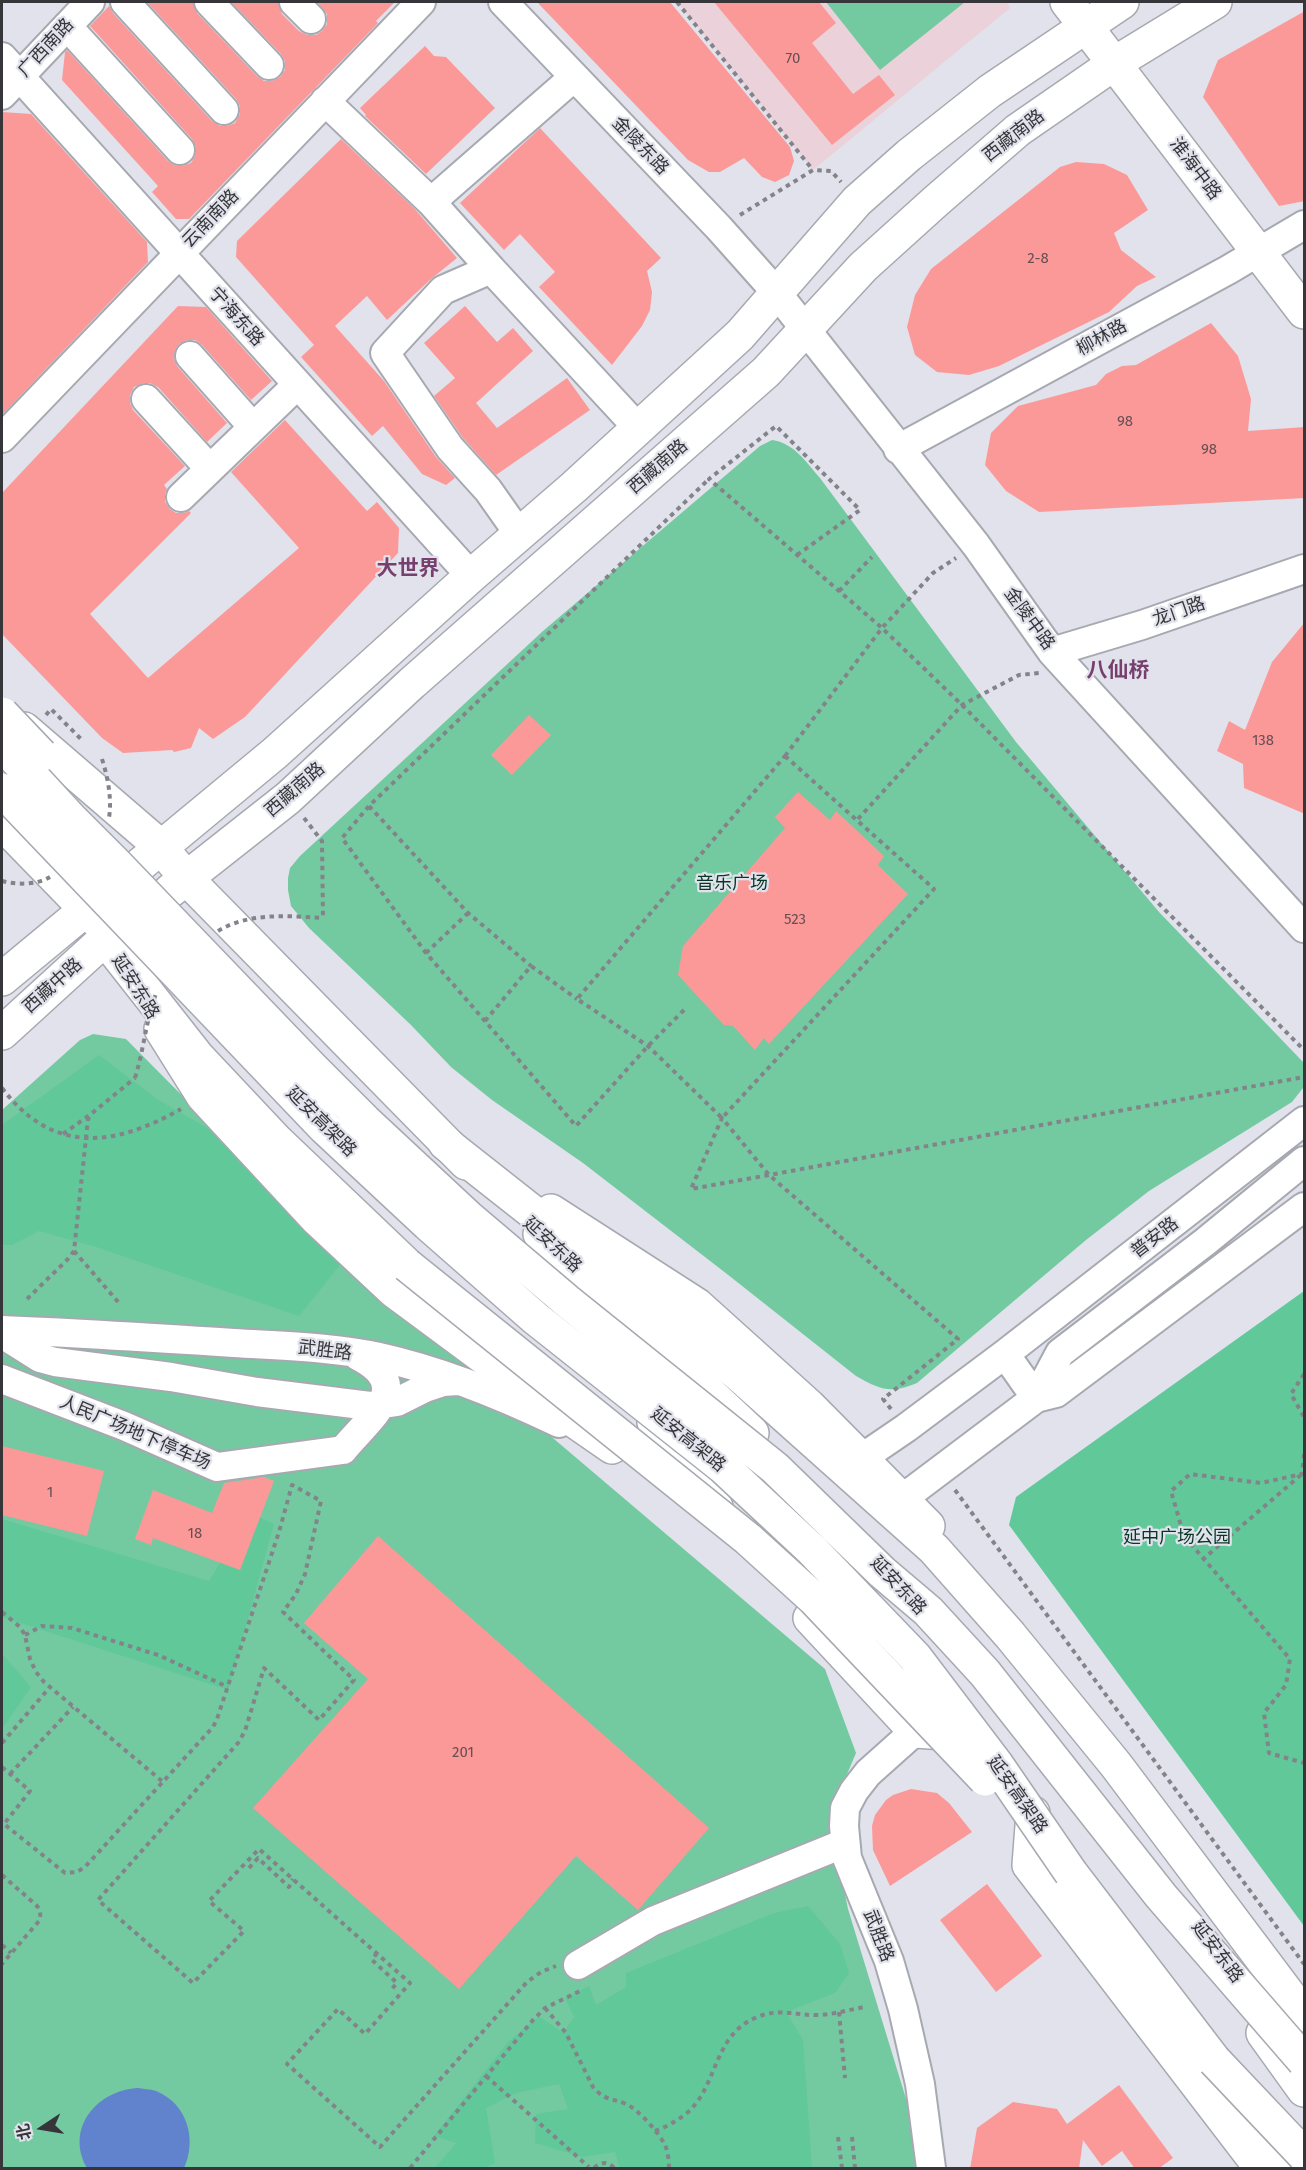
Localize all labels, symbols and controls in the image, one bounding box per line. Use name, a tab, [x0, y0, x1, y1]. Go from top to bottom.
street label: 广西南路	[14, 14, 78, 82]
house number: 70	[786, 50, 800, 68]
street label: 西藏南路	[979, 105, 1049, 167]
street label: 金陵东路	[607, 113, 673, 179]
street label: 淮海中路	[1165, 134, 1225, 204]
street label: 云南南路	[178, 186, 244, 252]
house number: 2-8	[1027, 250, 1049, 268]
street label: 宁海东路	[204, 283, 268, 351]
street label: 柳林路	[1073, 315, 1131, 361]
house number: 98	[1117, 413, 1133, 431]
street label: 西藏南路	[624, 435, 692, 499]
house number: 98	[1201, 441, 1217, 459]
district label: 大世界	[377, 556, 439, 582]
street label: 金陵中路	[999, 584, 1059, 654]
street label: 龙门路	[1150, 593, 1208, 631]
district label: 八仙桥	[1087, 658, 1149, 684]
house number: 138	[1252, 732, 1274, 750]
street label: 西藏南路	[261, 758, 329, 822]
park label: 音乐广场	[696, 873, 768, 895]
house number: 523	[784, 911, 806, 929]
street label: 延安东路	[107, 951, 163, 1023]
street label: 西藏中路	[19, 954, 87, 1018]
street label: 延安高架路	[282, 1083, 360, 1161]
street label: 延安东路	[518, 1213, 586, 1277]
street label: 普安路	[1127, 1213, 1183, 1263]
street label: 武胜路	[297, 1337, 353, 1365]
street label: 人民广场地下停车场	[56, 1391, 214, 1475]
street label: 延安高架路	[646, 1403, 730, 1477]
house number: 1	[47, 1484, 53, 1502]
house number: 18	[188, 1525, 202, 1543]
park label: 延中广场公园	[1123, 1527, 1231, 1549]
street label: 延安东路	[866, 1552, 930, 1620]
house number: 201	[452, 1744, 474, 1762]
street label: 延安高架路	[982, 1752, 1052, 1838]
street label: 武胜路	[858, 1907, 898, 1965]
street label: 延安东路	[1187, 1917, 1247, 1987]
north arrow	[12, 2098, 72, 2158]
text: 北	[13, 2122, 35, 2142]

